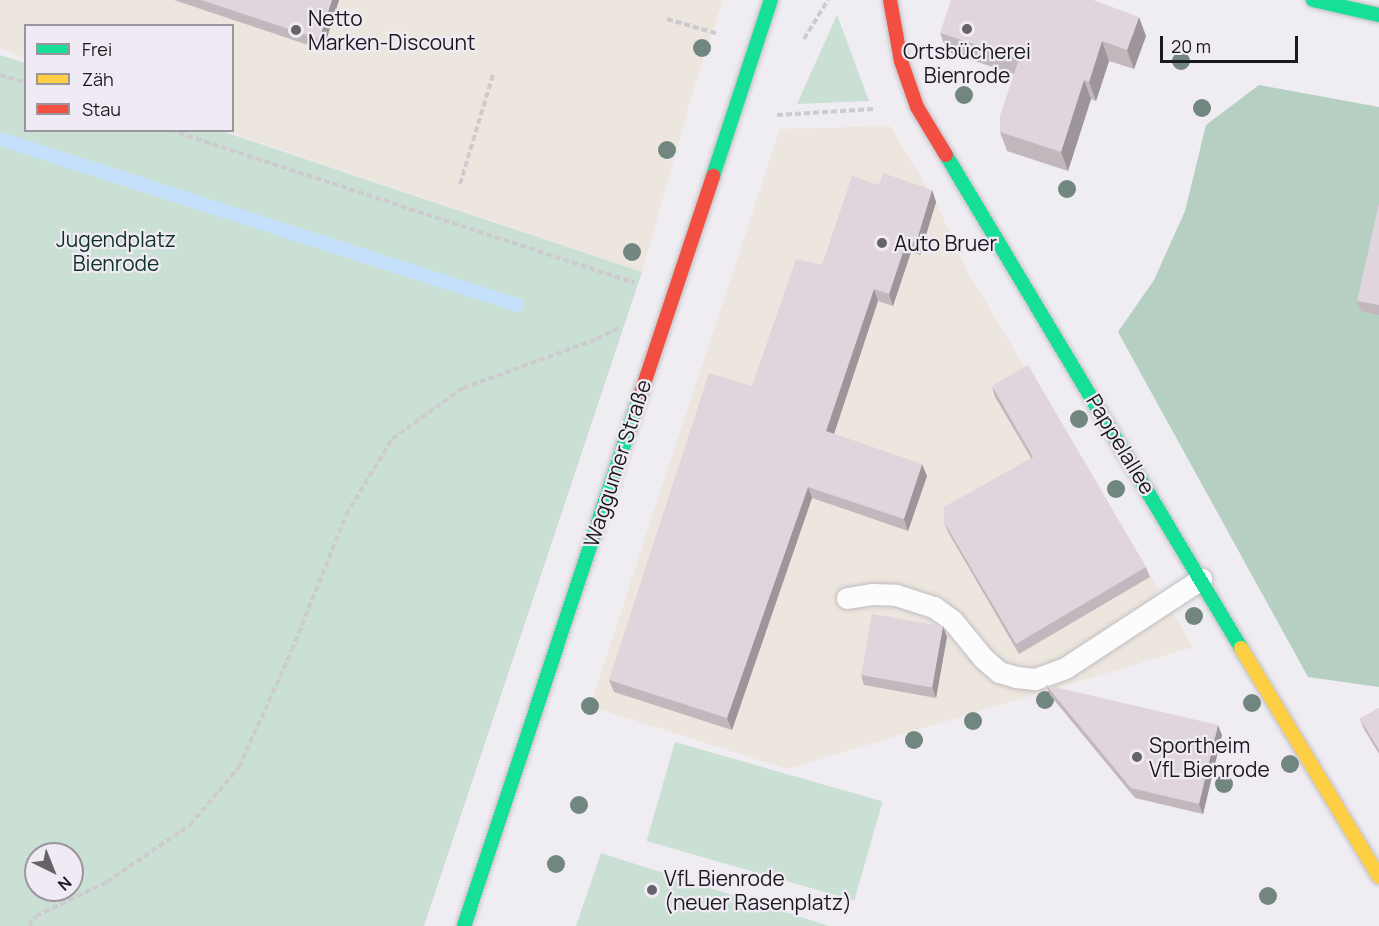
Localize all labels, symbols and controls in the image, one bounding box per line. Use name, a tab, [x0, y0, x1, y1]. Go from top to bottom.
place label: Netto Marken-Discount	[308, 5, 475, 55]
marker: Ortsbücherei Bienrode	[960, 22, 974, 36]
marker: Netto Marken-Discount	[289, 23, 303, 37]
legend	[24, 24, 234, 132]
scale bar	[1163, 24, 1301, 62]
text: 20 m	[1171, 34, 1211, 58]
text: Frei	[82, 37, 112, 61]
place label: Ortsbücherei Bienrode	[903, 38, 1031, 88]
text: Zäh	[82, 67, 114, 91]
text: Stau	[82, 97, 121, 121]
park label: Jugendplatz Bienrode	[56, 226, 176, 276]
place label: Auto Bruer	[894, 230, 997, 256]
marker: Auto Bruer	[875, 236, 889, 250]
street label: Waggumer Straße	[578, 376, 656, 550]
street label: Pappelallee	[1081, 390, 1161, 498]
place label: Sportheim VfL Bienrode	[1149, 732, 1271, 782]
marker: Sportheim VfL Bienrode	[1130, 750, 1144, 764]
north arrow	[24, 842, 84, 902]
place label: VfL Bienrode (neuer Rasenplatz)	[664, 865, 852, 915]
text: N	[53, 872, 77, 896]
marker: VfL Bienrode (neuer Rasenplatz)	[645, 883, 659, 897]

